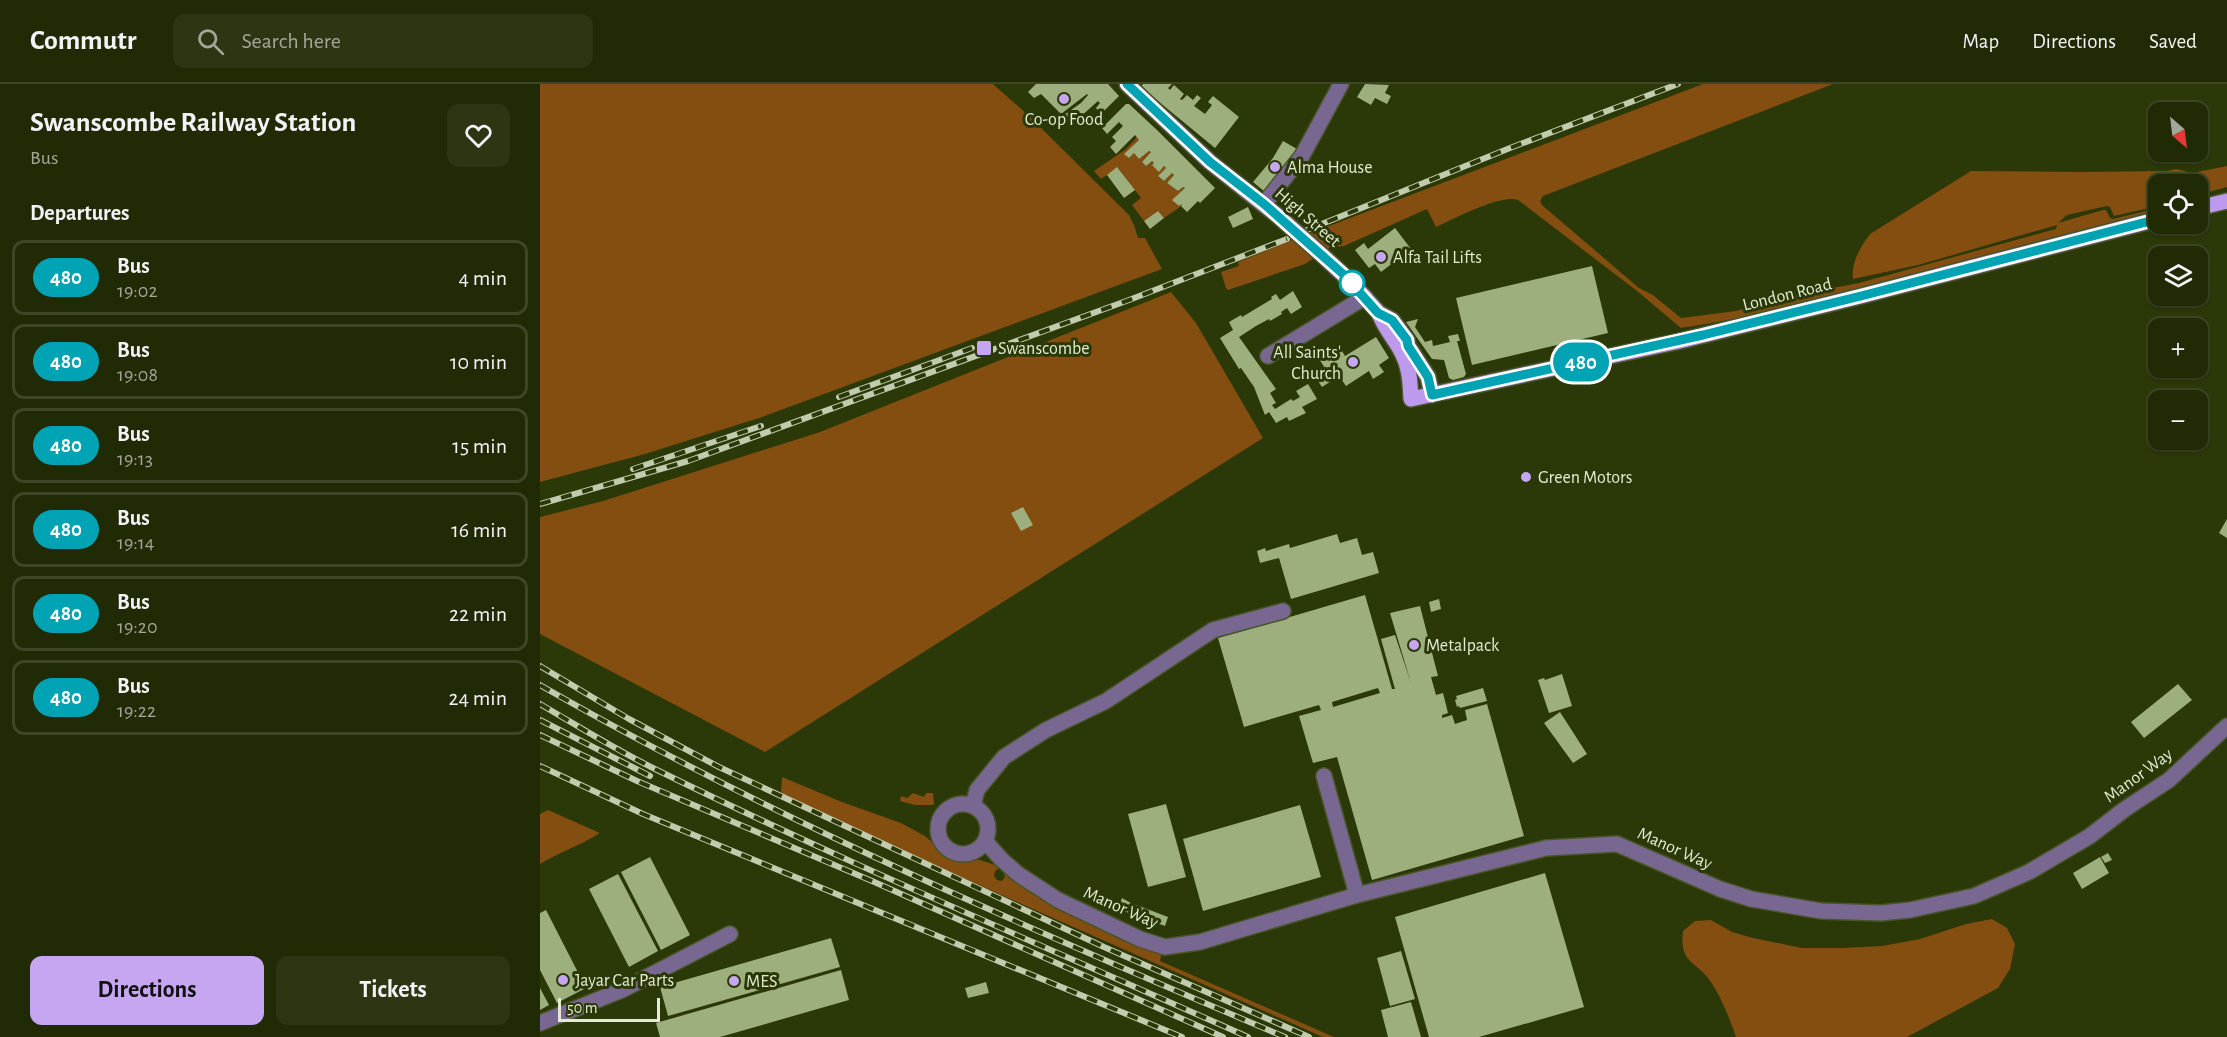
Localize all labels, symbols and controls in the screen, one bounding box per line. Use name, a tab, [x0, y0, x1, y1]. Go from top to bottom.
search box	[173, 14, 593, 68]
icon: search	[194, 25, 227, 58]
text: Commutr	[30, 27, 137, 55]
text: Search here	[242, 30, 341, 52]
text: Map	[1963, 31, 1999, 52]
text: Directions	[2032, 31, 2116, 52]
text: Saved	[2149, 31, 2197, 52]
marker: Co-op Food	[1057, 92, 1071, 106]
north arrow	[2148, 102, 2208, 162]
map controls	[2148, 102, 2208, 450]
button: heart	[447, 104, 510, 167]
text: Swanscombe Railway Station	[30, 109, 356, 137]
place label: Co-op Food	[1025, 111, 1103, 129]
text: Bus	[30, 148, 58, 168]
place label: Alma House	[1287, 159, 1372, 177]
marker: Alma House	[1268, 160, 1282, 174]
button: locate	[2148, 174, 2208, 234]
street label: High Street	[1271, 185, 1344, 251]
text: Departures	[30, 202, 130, 224]
button: layers	[2148, 246, 2208, 306]
place label: Alfa Tail Lifts	[1393, 249, 1482, 267]
marker: Alfa Tail Lifts	[1374, 250, 1388, 264]
text: Bus	[117, 255, 150, 277]
text: 480	[50, 267, 82, 288]
text: 4 min	[459, 267, 507, 289]
unlabelled marker	[1339, 270, 1365, 296]
street label: London Road	[1741, 275, 1834, 315]
text: 19:02	[117, 281, 158, 301]
button: +	[2148, 318, 2208, 378]
text: Bus	[117, 339, 150, 361]
marker: Swanscombe	[975, 339, 993, 357]
place label: Swanscombe	[998, 340, 1090, 358]
line badge: 480	[1546, 342, 1616, 382]
place label: All Saints' Church	[1273, 344, 1341, 383]
text: 480	[50, 351, 82, 372]
text: 10 min	[450, 351, 507, 373]
text: 480	[1565, 352, 1597, 373]
marker: All Saints' Church	[1346, 355, 1360, 369]
text: 19:08	[117, 365, 158, 385]
button: −	[2148, 390, 2208, 450]
text: Bus	[117, 423, 150, 445]
text: 480	[50, 435, 82, 456]
text: 15 min	[452, 435, 507, 457]
text: 19:13	[117, 449, 153, 469]
place label: Green Motors	[1538, 469, 1632, 487]
marker: Green Motors	[1519, 470, 1533, 484]
text: Bus	[117, 507, 150, 529]
text: 480	[50, 519, 82, 540]
text: 16 min	[451, 519, 507, 541]
text: 19:14	[117, 533, 154, 553]
text: Bus	[117, 591, 150, 613]
text: 480	[50, 603, 82, 624]
text: 22 min	[449, 603, 507, 625]
text: 19:20	[117, 617, 158, 637]
place label: Metalpack	[1426, 637, 1500, 655]
marker: Metalpack	[1407, 638, 1421, 652]
text: Bus	[117, 675, 150, 697]
text: 480	[50, 687, 82, 708]
text: 24 min	[449, 687, 507, 709]
text: 19:22	[117, 701, 156, 721]
street label: Manor Way	[2101, 745, 2176, 807]
street label: Manor Way	[1634, 824, 1715, 873]
street label: Manor Way	[1080, 883, 1161, 932]
button: Directions	[30, 956, 264, 1025]
button: Tickets	[276, 956, 510, 1025]
place label: Jayar Car Parts	[575, 972, 674, 990]
marker: Jayar Car Parts	[556, 973, 570, 987]
place label: MES	[746, 973, 777, 991]
marker: MES	[727, 974, 741, 988]
scale bar	[558, 995, 660, 1022]
text: 50 m	[567, 1000, 598, 1016]

